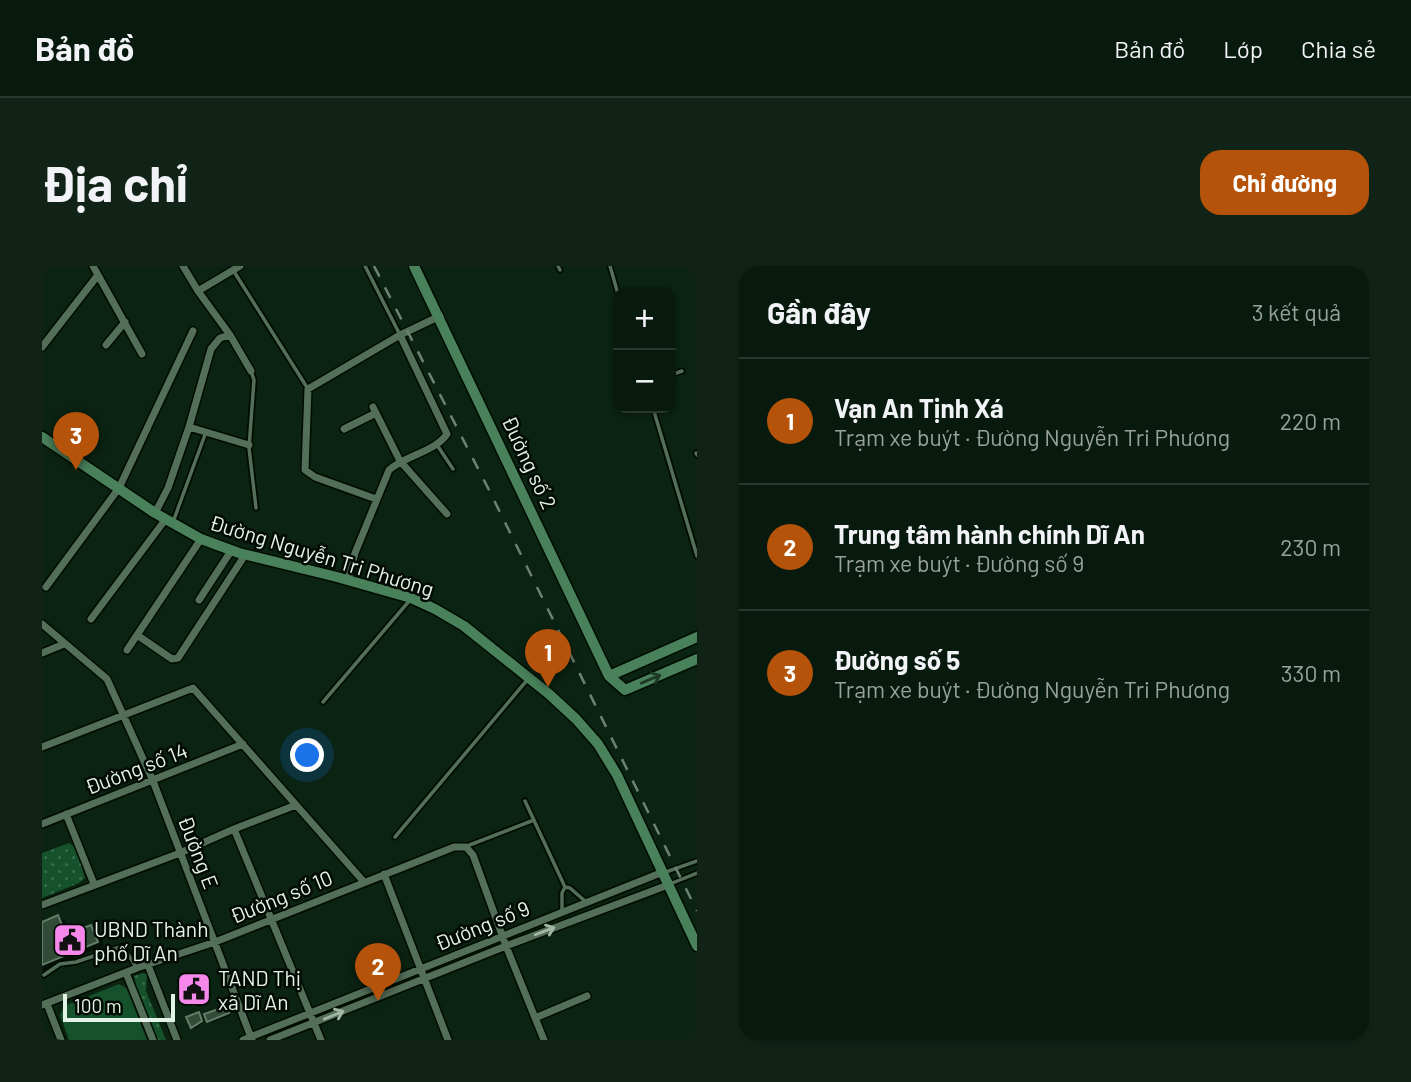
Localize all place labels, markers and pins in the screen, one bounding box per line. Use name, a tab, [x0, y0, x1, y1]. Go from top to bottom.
pin: 3	[53, 412, 99, 470]
pin: 1	[525, 629, 571, 687]
place label: UBND Thành phố Dĩ An	[94, 916, 208, 965]
public building icon: UBND Thành phố Dĩ An	[51, 921, 89, 959]
pin: 2	[355, 943, 401, 1001]
place label: TAND Thị xã Dĩ An	[218, 965, 301, 1014]
public building icon: TAND Thị xã Dĩ An	[175, 970, 213, 1008]

